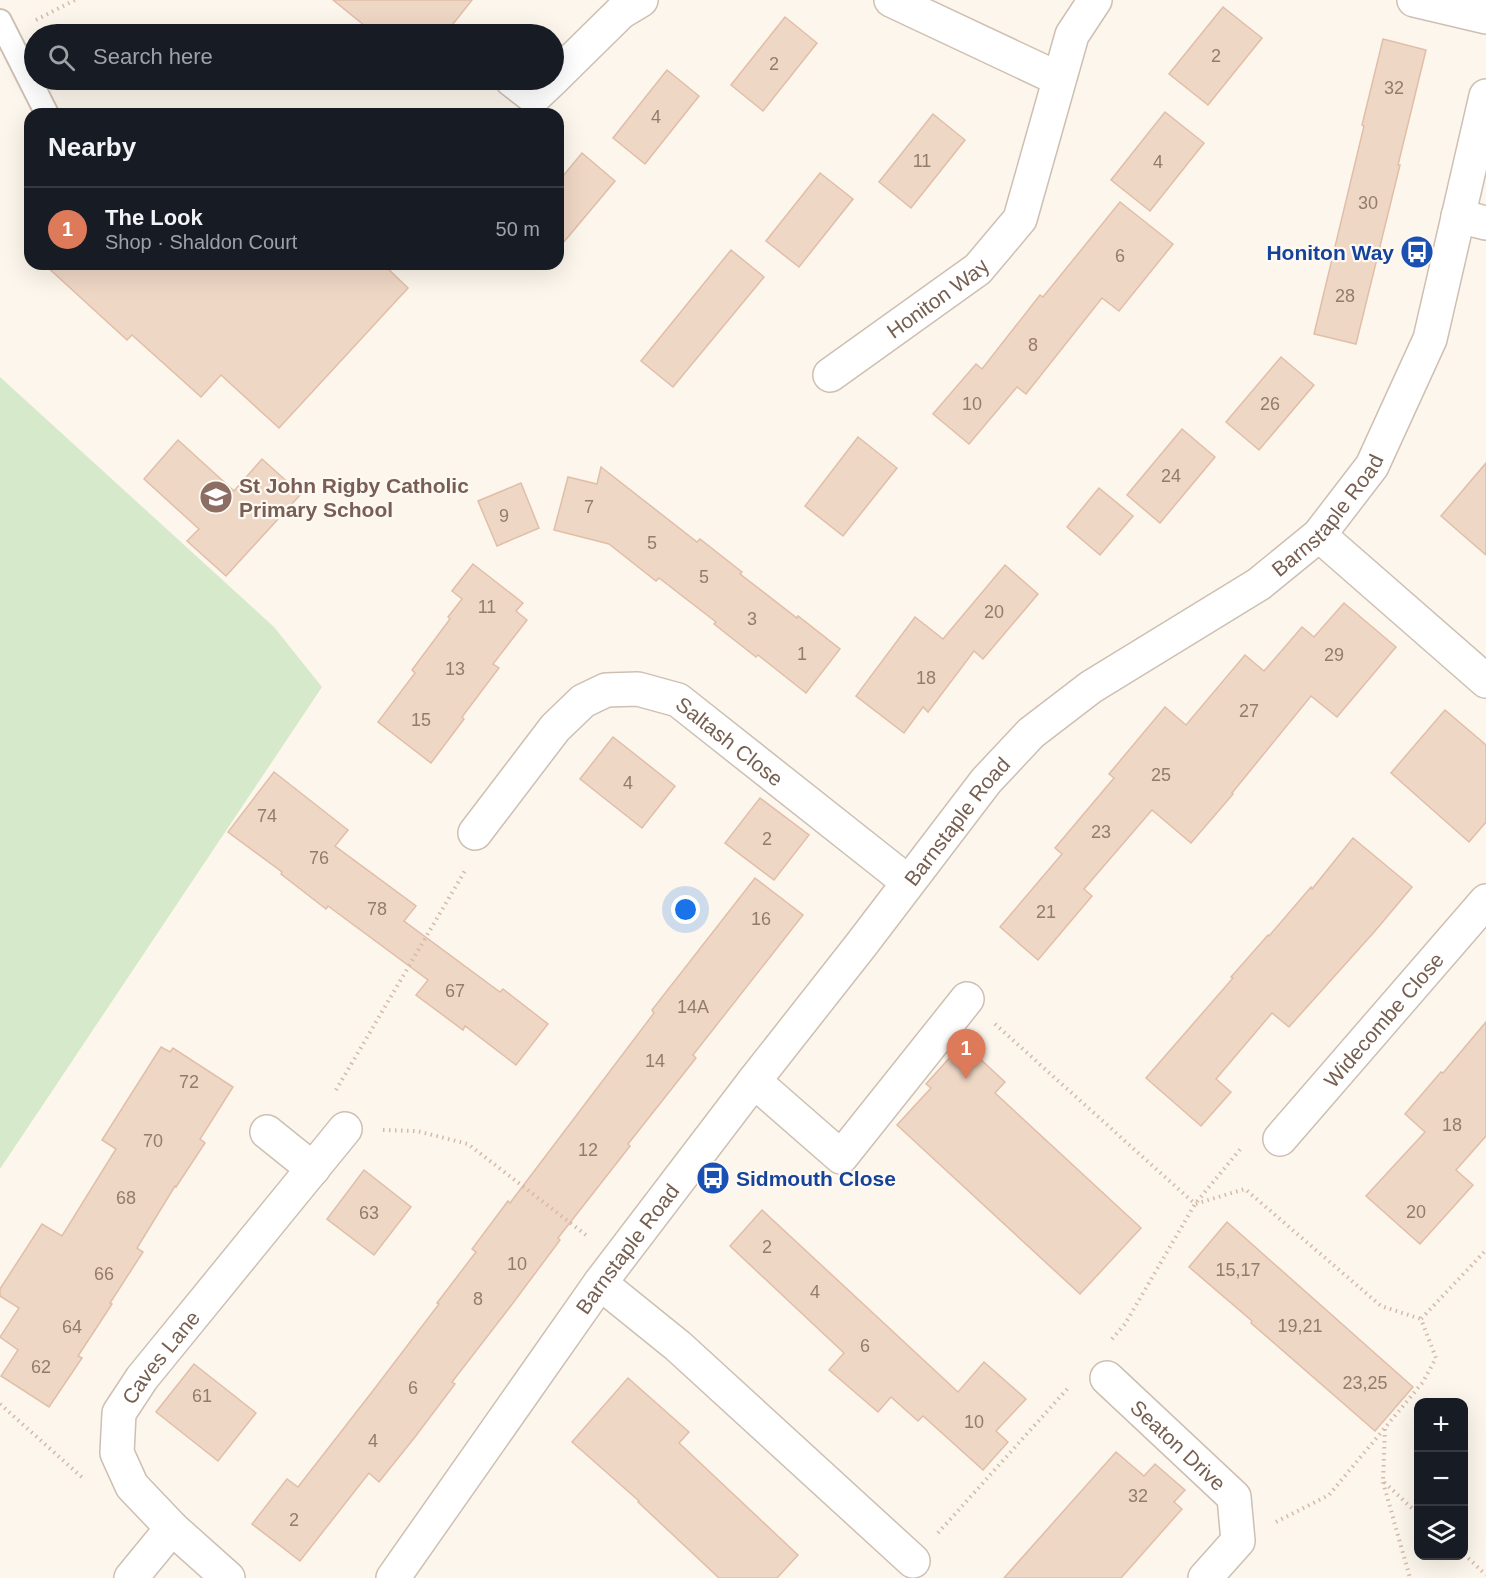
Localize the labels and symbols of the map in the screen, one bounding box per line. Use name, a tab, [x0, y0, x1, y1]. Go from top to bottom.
house number: 2	[1211, 46, 1221, 66]
house number: 2	[769, 54, 779, 74]
house number: 32	[1384, 78, 1404, 98]
house number: 4	[651, 107, 661, 127]
house number: 11	[913, 151, 931, 171]
house number: 4	[1153, 152, 1163, 172]
house number: 30	[1358, 193, 1378, 213]
bus stop icon: Honiton Way	[1399, 234, 1435, 270]
place label: Honiton Way	[1266, 241, 1394, 264]
house number: 6	[1115, 246, 1125, 266]
street label: Honiton Way	[882, 254, 993, 342]
house number: 28	[1335, 286, 1355, 306]
house number: 8	[1028, 335, 1038, 355]
house number: 10	[962, 394, 982, 414]
house number: 26	[1260, 394, 1280, 414]
street label: Barnstaple Road	[1267, 451, 1387, 580]
house number: 24	[1161, 466, 1181, 486]
place label: St John Rigby Catholic Primary School	[239, 474, 469, 521]
school or university icon: St John Rigby Catholic Primary School	[198, 479, 234, 515]
house number: 7	[584, 497, 594, 517]
house number: 9	[499, 506, 509, 526]
house number: 5	[647, 533, 657, 553]
house number: 5	[699, 567, 709, 587]
house number: 11	[478, 597, 496, 617]
house number: 20	[984, 602, 1004, 622]
house number: 3	[747, 609, 757, 629]
house number: 1	[797, 644, 807, 664]
house number: 29	[1324, 645, 1344, 665]
house number: 13	[445, 659, 465, 679]
house number: 18	[916, 668, 936, 688]
street label: Saltash Close	[672, 692, 788, 790]
house number: 27	[1239, 701, 1259, 721]
house number: 15	[411, 710, 431, 730]
street label: Barnstaple Road	[899, 752, 1014, 890]
house number: 25	[1151, 765, 1171, 785]
house number: 4	[623, 773, 633, 793]
house number: 74	[257, 806, 277, 826]
house number: 23	[1091, 822, 1111, 842]
house number: 2	[762, 829, 772, 849]
house number: 76	[309, 848, 329, 868]
your location	[671, 895, 700, 924]
house number: 78	[367, 899, 387, 919]
house number: 21	[1036, 902, 1056, 922]
house number: 16	[751, 909, 771, 929]
street label: Widecombe Close	[1319, 948, 1448, 1092]
house number: 67	[445, 981, 465, 1001]
house number: 14A	[677, 997, 709, 1017]
pin: 1	[946, 1030, 986, 1079]
house number: 14	[645, 1051, 665, 1071]
house number: 72	[179, 1072, 199, 1092]
house number: 18	[1442, 1115, 1462, 1135]
house number: 70	[143, 1131, 163, 1151]
house number: 12	[578, 1140, 598, 1160]
bus stop icon: Sidmouth Close	[695, 1160, 731, 1196]
place label: Sidmouth Close	[736, 1167, 896, 1190]
street label: Barnstaple Road	[571, 1179, 683, 1318]
house number: 68	[116, 1188, 136, 1208]
house number: 20	[1406, 1202, 1426, 1222]
house number: 63	[359, 1203, 379, 1223]
house number: 2	[762, 1237, 772, 1257]
house number: 10	[507, 1254, 527, 1274]
house number: 15,17	[1215, 1260, 1261, 1280]
house number: 66	[94, 1264, 114, 1284]
house number: 4	[810, 1282, 820, 1302]
house number: 8	[473, 1289, 483, 1309]
street label: Caves Lane	[117, 1306, 204, 1408]
house number: 19,21	[1277, 1316, 1323, 1336]
house number: 64	[62, 1317, 82, 1337]
house number: 6	[860, 1336, 870, 1356]
house number: 62	[31, 1357, 51, 1377]
house number: 23,25	[1342, 1373, 1388, 1393]
house number: 6	[408, 1378, 418, 1398]
house number: 61	[192, 1386, 212, 1406]
street label: Seaton Drive	[1126, 1395, 1231, 1495]
house number: 10	[964, 1412, 984, 1432]
house number: 4	[368, 1431, 378, 1451]
house number: 32	[1128, 1486, 1148, 1506]
house number: 2	[289, 1510, 299, 1530]

